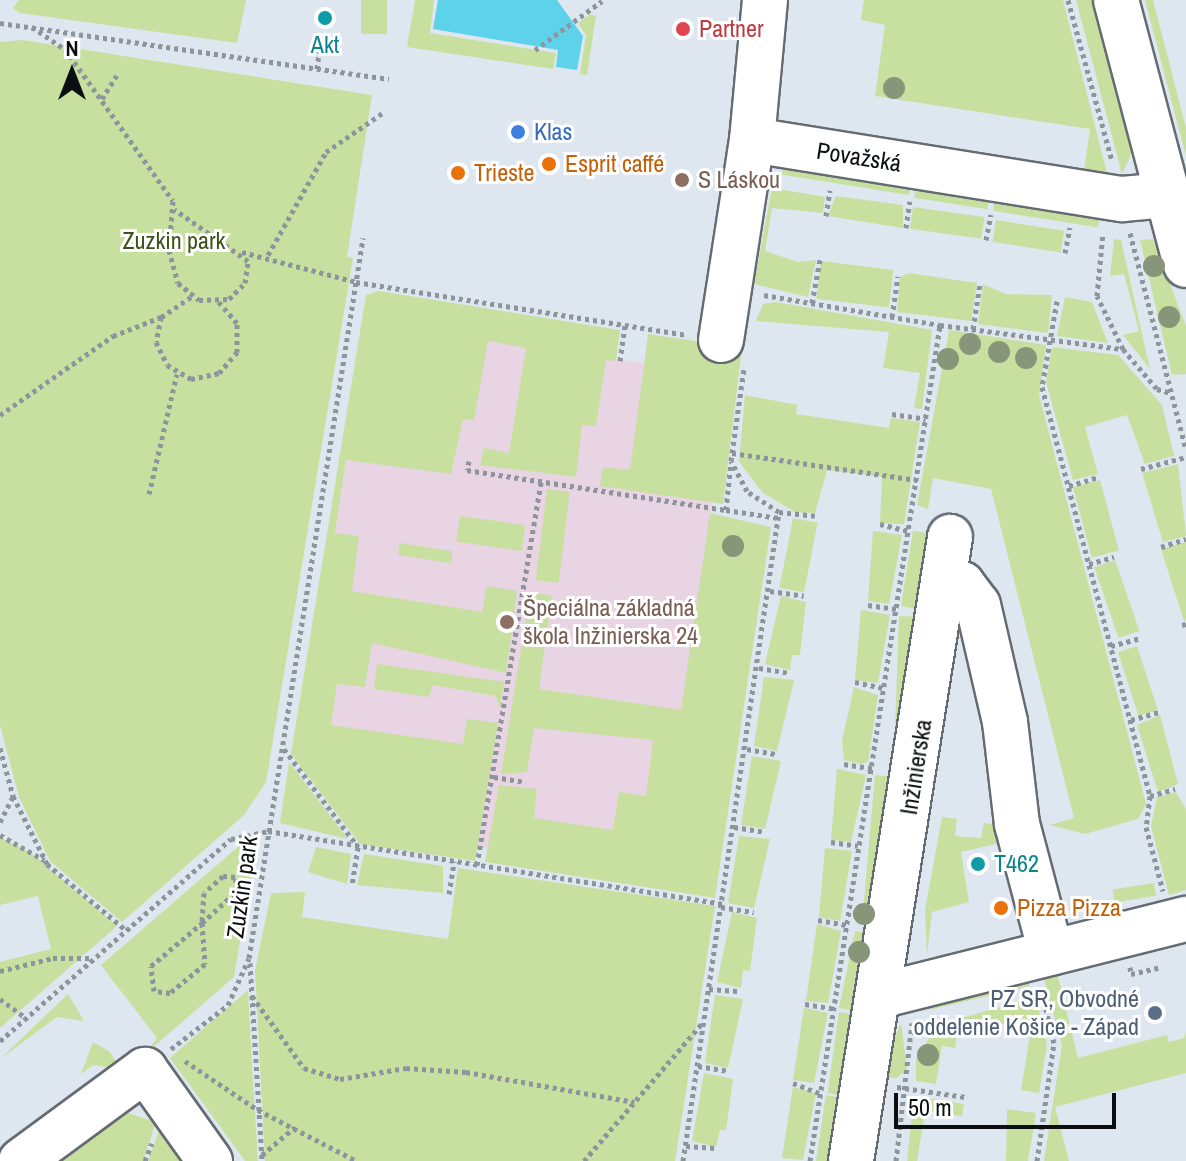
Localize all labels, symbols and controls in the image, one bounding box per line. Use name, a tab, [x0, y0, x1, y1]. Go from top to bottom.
marker: Akt	[316, 9, 334, 27]
place label: Partner	[699, 15, 764, 43]
marker: Partner	[674, 20, 692, 38]
place label: Akt	[311, 31, 339, 59]
north arrow	[32, 32, 112, 112]
text: N	[65, 33, 79, 63]
place label: Klas	[534, 118, 572, 146]
marker: Klas	[509, 123, 527, 141]
street label: Považská	[815, 136, 903, 178]
place label: Esprit caffé	[565, 150, 664, 178]
marker: Esprit caffé	[540, 155, 558, 173]
place label: Trieste	[474, 159, 535, 187]
marker: Trieste	[449, 164, 467, 182]
place label: S Láskou	[698, 166, 780, 194]
marker: S Láskou	[673, 171, 691, 189]
park label: Zuzkin park	[123, 227, 225, 255]
place label: Špeciálna základná škola Inžinierska 24	[523, 594, 698, 650]
marker: Špeciálna základná škola Inžinierska 24	[498, 613, 516, 631]
street label: Inžinierska	[894, 717, 938, 817]
street label: Zuzkin park	[221, 834, 263, 940]
place label: T462	[994, 850, 1039, 878]
marker: T462	[969, 855, 987, 873]
place label: Pizza Pizza	[1017, 894, 1121, 922]
marker: Pizza Pizza	[992, 899, 1010, 917]
place label: PZ SR, Obvodné oddelenie Košice - Západ	[914, 985, 1139, 1041]
marker: PZ SR, Obvodné oddelenie Košice - Západ	[1146, 1004, 1164, 1022]
scale bar	[898, 1077, 1120, 1127]
text: 50 m	[908, 1091, 952, 1123]

